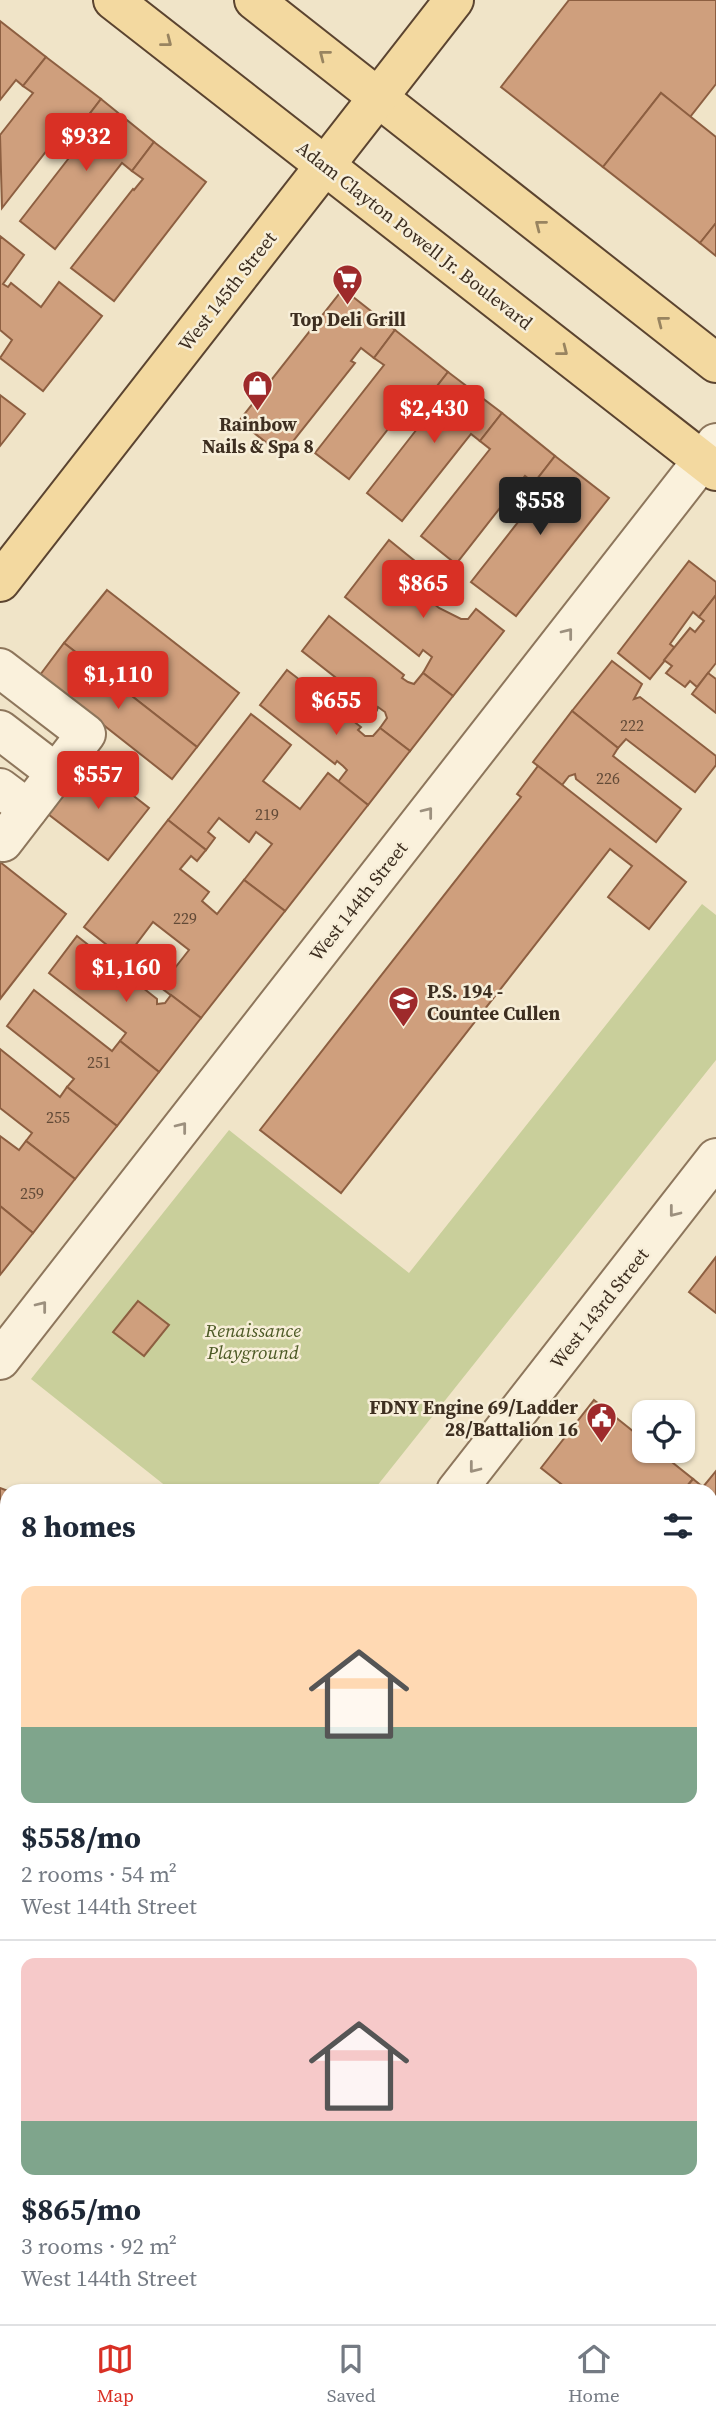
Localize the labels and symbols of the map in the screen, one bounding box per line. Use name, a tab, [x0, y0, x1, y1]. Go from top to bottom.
one-way arrow	[159, 34, 171, 47]
one-way arrow	[320, 50, 332, 63]
pin: $932	[45, 114, 127, 173]
street label: Adam Clayton Powell Jr. Boulevard	[292, 135, 539, 336]
one-way arrow	[535, 221, 548, 233]
street label: West 145th Street	[172, 225, 282, 356]
supermarket icon: Top Deli Grill	[331, 263, 365, 307]
place label: Top Deli Grill	[290, 306, 406, 332]
one-way arrow	[658, 317, 670, 330]
one-way arrow	[555, 343, 568, 355]
shop icon: Rainbow Nails & Spa 8	[241, 368, 275, 412]
pin: $2,430	[377, 386, 491, 445]
place label: Rainbow Nails & Spa 8	[202, 411, 314, 459]
pin: $558	[499, 477, 581, 537]
pin: $865	[382, 560, 464, 620]
one-way arrow	[559, 628, 572, 641]
pin: $1,110	[61, 652, 175, 711]
pin: $655	[295, 678, 377, 737]
house number: 222	[620, 714, 644, 736]
pin: $557	[57, 752, 139, 811]
house number: 226	[596, 767, 620, 789]
house number: 219	[255, 803, 279, 825]
one-way arrow	[419, 807, 432, 820]
street label: West 144th Street	[303, 835, 413, 966]
house number: 229	[173, 907, 197, 929]
pin: $1,160	[69, 944, 183, 1004]
place label: P.S. 194 - Countee Cullen	[427, 978, 560, 1026]
school or university icon: P.S. 194 - Countee Cullen	[387, 985, 421, 1029]
house number: 251	[87, 1051, 111, 1073]
house number: 255	[46, 1106, 70, 1128]
one-way arrow	[174, 1122, 187, 1134]
house number: 259	[20, 1182, 44, 1204]
one-way arrow	[670, 1203, 682, 1216]
street label: West 143rd Street	[544, 1242, 655, 1374]
one-way arrow	[34, 1301, 46, 1314]
park label: Renaissance Playground	[204, 1317, 301, 1365]
place label: FDNY Engine 69/Ladder 28/Battalion 16	[369, 1394, 578, 1442]
public building icon: FDNY Engine 69/Ladder 28/Battalion 16	[584, 1401, 618, 1445]
one-way arrow	[469, 1461, 482, 1473]

